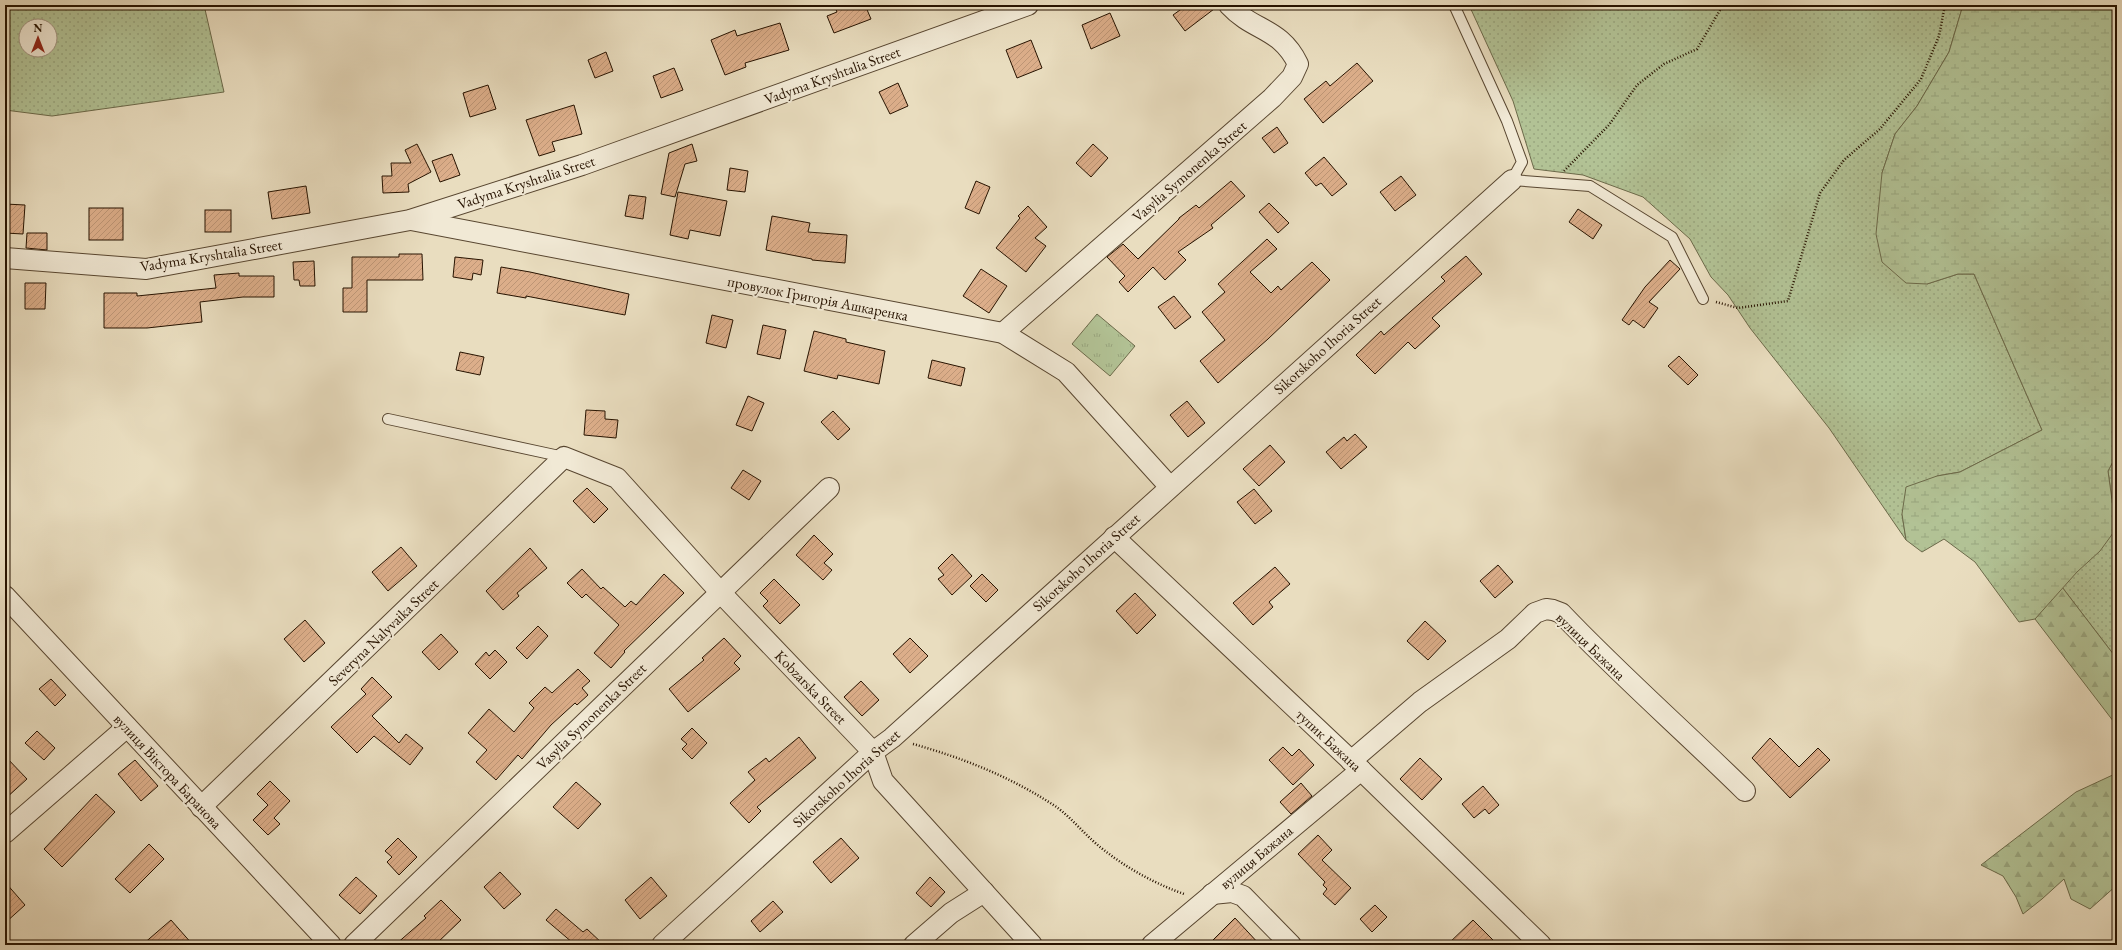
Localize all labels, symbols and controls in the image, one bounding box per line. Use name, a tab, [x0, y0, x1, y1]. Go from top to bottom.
north arrow	[18, 18, 58, 58]
text: N	[34, 21, 43, 35]
street label: Vadyma Kryshtalia Street	[761, 41, 903, 108]
street label: Vasylia Symonenka Street	[1128, 116, 1250, 226]
street label: Vadyma Kryshtalia Street	[455, 151, 598, 213]
street label: Vadyma Kryshtalia Street	[139, 234, 284, 276]
street label: провулок Григорія Ашкаренка	[726, 271, 910, 325]
street label: Sikorskoho Ihoria Street	[1269, 292, 1385, 398]
street label: Sikorskoho Ihoria Street	[1028, 509, 1144, 615]
street label: Severyna Nalyvaika Street	[324, 574, 442, 690]
street label: вулиця Бажана	[1552, 608, 1630, 684]
street label: Kobzarska Street	[771, 646, 851, 728]
street label: Vasylia Symonenka Street	[532, 658, 650, 773]
street label: тупик Бажана	[1292, 705, 1366, 775]
street label: вулиця Віктора Баранова	[110, 710, 226, 832]
street label: Sikorskoho Ihoria Street	[788, 725, 904, 831]
street label: вулиця Бажана	[1216, 821, 1296, 893]

